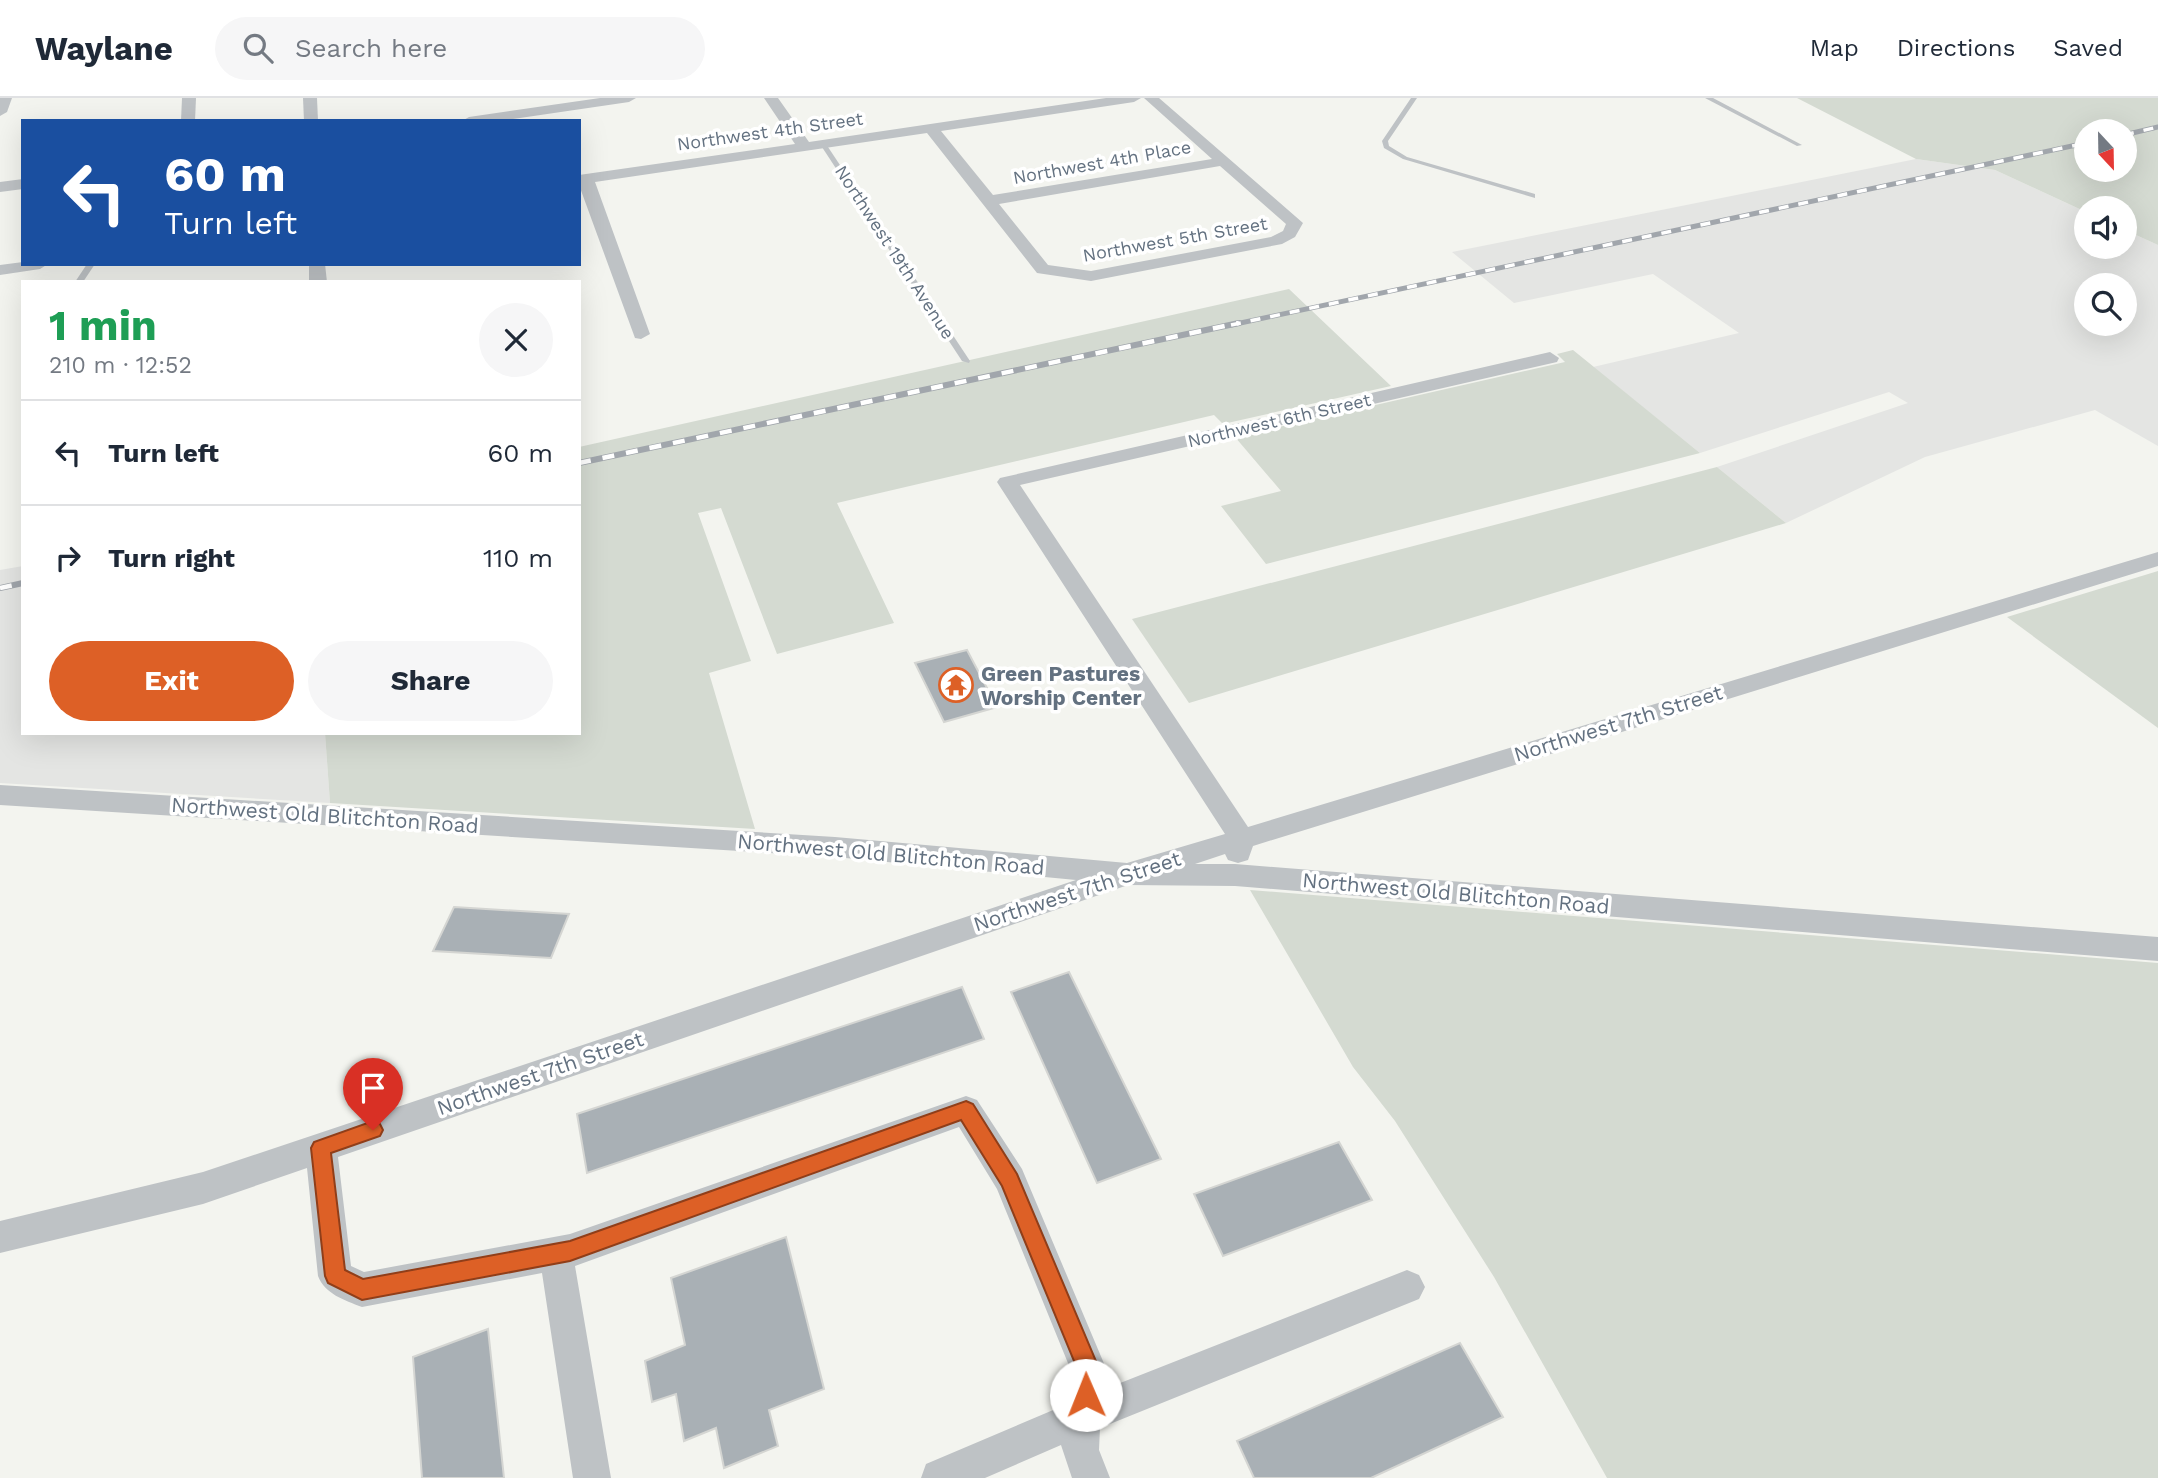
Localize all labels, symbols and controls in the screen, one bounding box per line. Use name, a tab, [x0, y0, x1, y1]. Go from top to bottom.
search box	[215, 17, 705, 80]
text: Waylane	[35, 29, 173, 68]
icon: search	[239, 29, 277, 67]
text: Search here	[295, 33, 447, 63]
text: Map	[1810, 34, 1859, 62]
text: Directions	[1897, 34, 2015, 62]
text: Saved	[2053, 34, 2123, 62]
street label: Northwest 4th Street	[676, 107, 865, 154]
north arrow	[2074, 119, 2137, 182]
map controls	[2074, 119, 2137, 336]
street label: Northwest 4th Place	[1011, 136, 1193, 188]
text: 60 m	[164, 145, 286, 203]
icon: left	[49, 147, 140, 238]
street label: Northwest 19th Avenue	[831, 161, 959, 343]
button: sound	[2074, 196, 2137, 259]
text: Turn left	[164, 204, 297, 242]
street label: Northwest 5th Street	[1081, 212, 1269, 266]
button: search	[2074, 273, 2137, 336]
text: 1 min	[49, 301, 157, 350]
button: close	[479, 303, 553, 377]
text: 210 m · 12:52	[49, 352, 192, 379]
street label: Northwest 6th Street	[1185, 389, 1373, 451]
icon: left	[49, 434, 87, 472]
text: Turn left	[108, 438, 219, 468]
text: 60 m	[487, 438, 553, 468]
icon: right	[49, 539, 87, 577]
text: Turn right	[108, 543, 235, 573]
text: 110 m	[483, 543, 553, 573]
button: Exit	[49, 641, 294, 721]
button: Share	[308, 641, 553, 721]
place label: Green Pastures Worship Center	[981, 661, 1142, 710]
temple icon: Green Pastures Worship Center	[937, 666, 975, 704]
street label: Northwest 7th Street	[1511, 679, 1726, 767]
street label: Northwest Old Blitchton Road	[170, 792, 480, 838]
street label: Northwest Old Blitchton Road	[736, 828, 1046, 880]
street label: Northwest 7th Street	[970, 846, 1184, 936]
street label: Northwest Old Blitchton Road	[1301, 867, 1611, 919]
street label: Northwest 7th Street	[433, 1026, 647, 1120]
pin	[343, 1058, 403, 1130]
icon: arrive	[354, 1069, 392, 1107]
position arrow	[1049, 1358, 1123, 1432]

